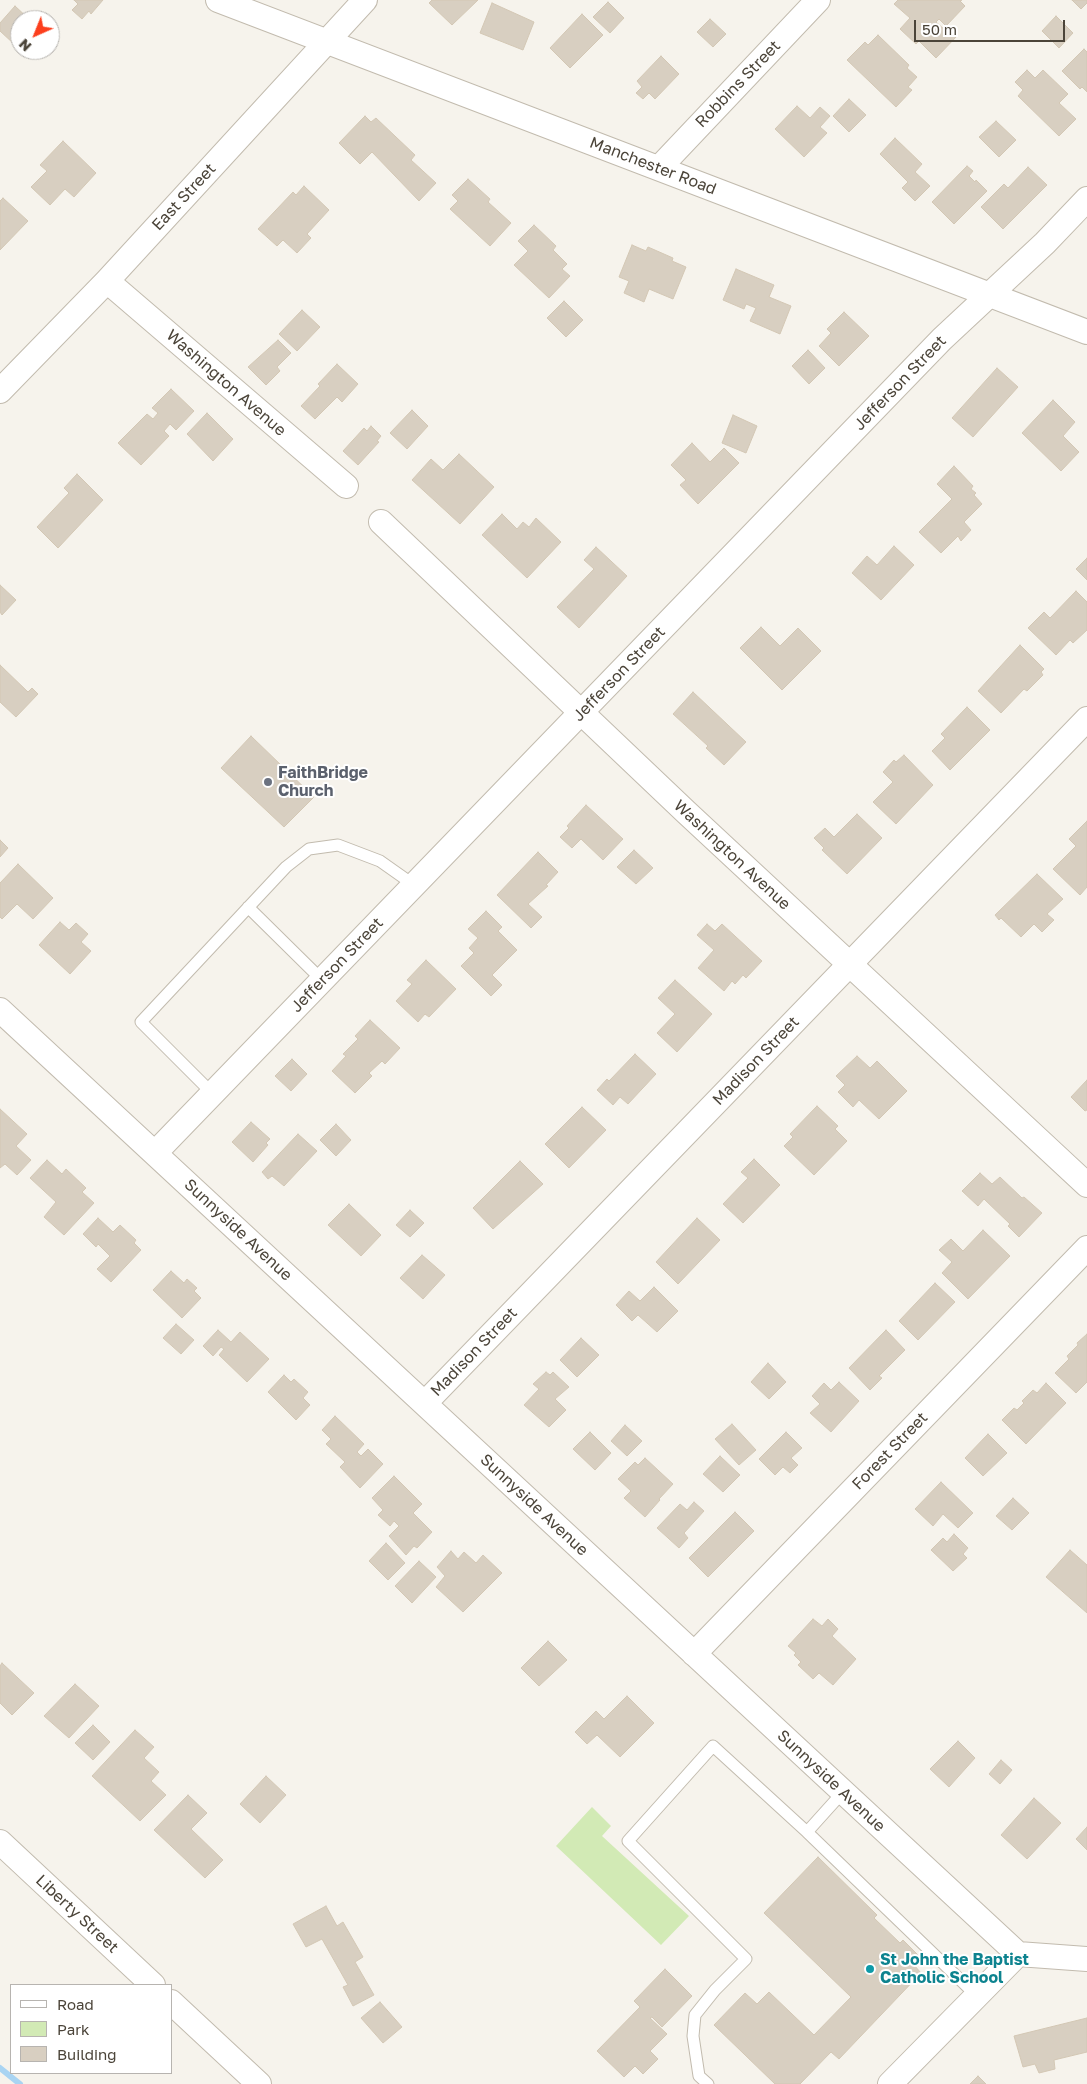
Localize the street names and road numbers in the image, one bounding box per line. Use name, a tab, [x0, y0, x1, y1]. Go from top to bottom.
street label: Robbins Street	[692, 36, 784, 132]
street label: Manchester Road	[587, 133, 719, 199]
street label: East Street	[148, 159, 220, 235]
street label: Washington Avenue	[162, 326, 290, 440]
street label: Jefferson Street	[850, 332, 950, 434]
street label: Jefferson Street	[569, 623, 669, 725]
street label: Washington Avenue	[670, 796, 794, 914]
street label: Jefferson Street	[287, 914, 387, 1016]
street label: Madison Street	[709, 1013, 803, 1109]
street label: Sunnyside Avenue	[180, 1175, 296, 1285]
street label: Madison Street	[427, 1304, 521, 1400]
street label: Forest Street	[848, 1408, 932, 1494]
street label: Sunnyside Avenue	[476, 1450, 592, 1560]
street label: Sunnyside Avenue	[773, 1726, 889, 1836]
street label: Liberty Street	[32, 1871, 122, 1957]

